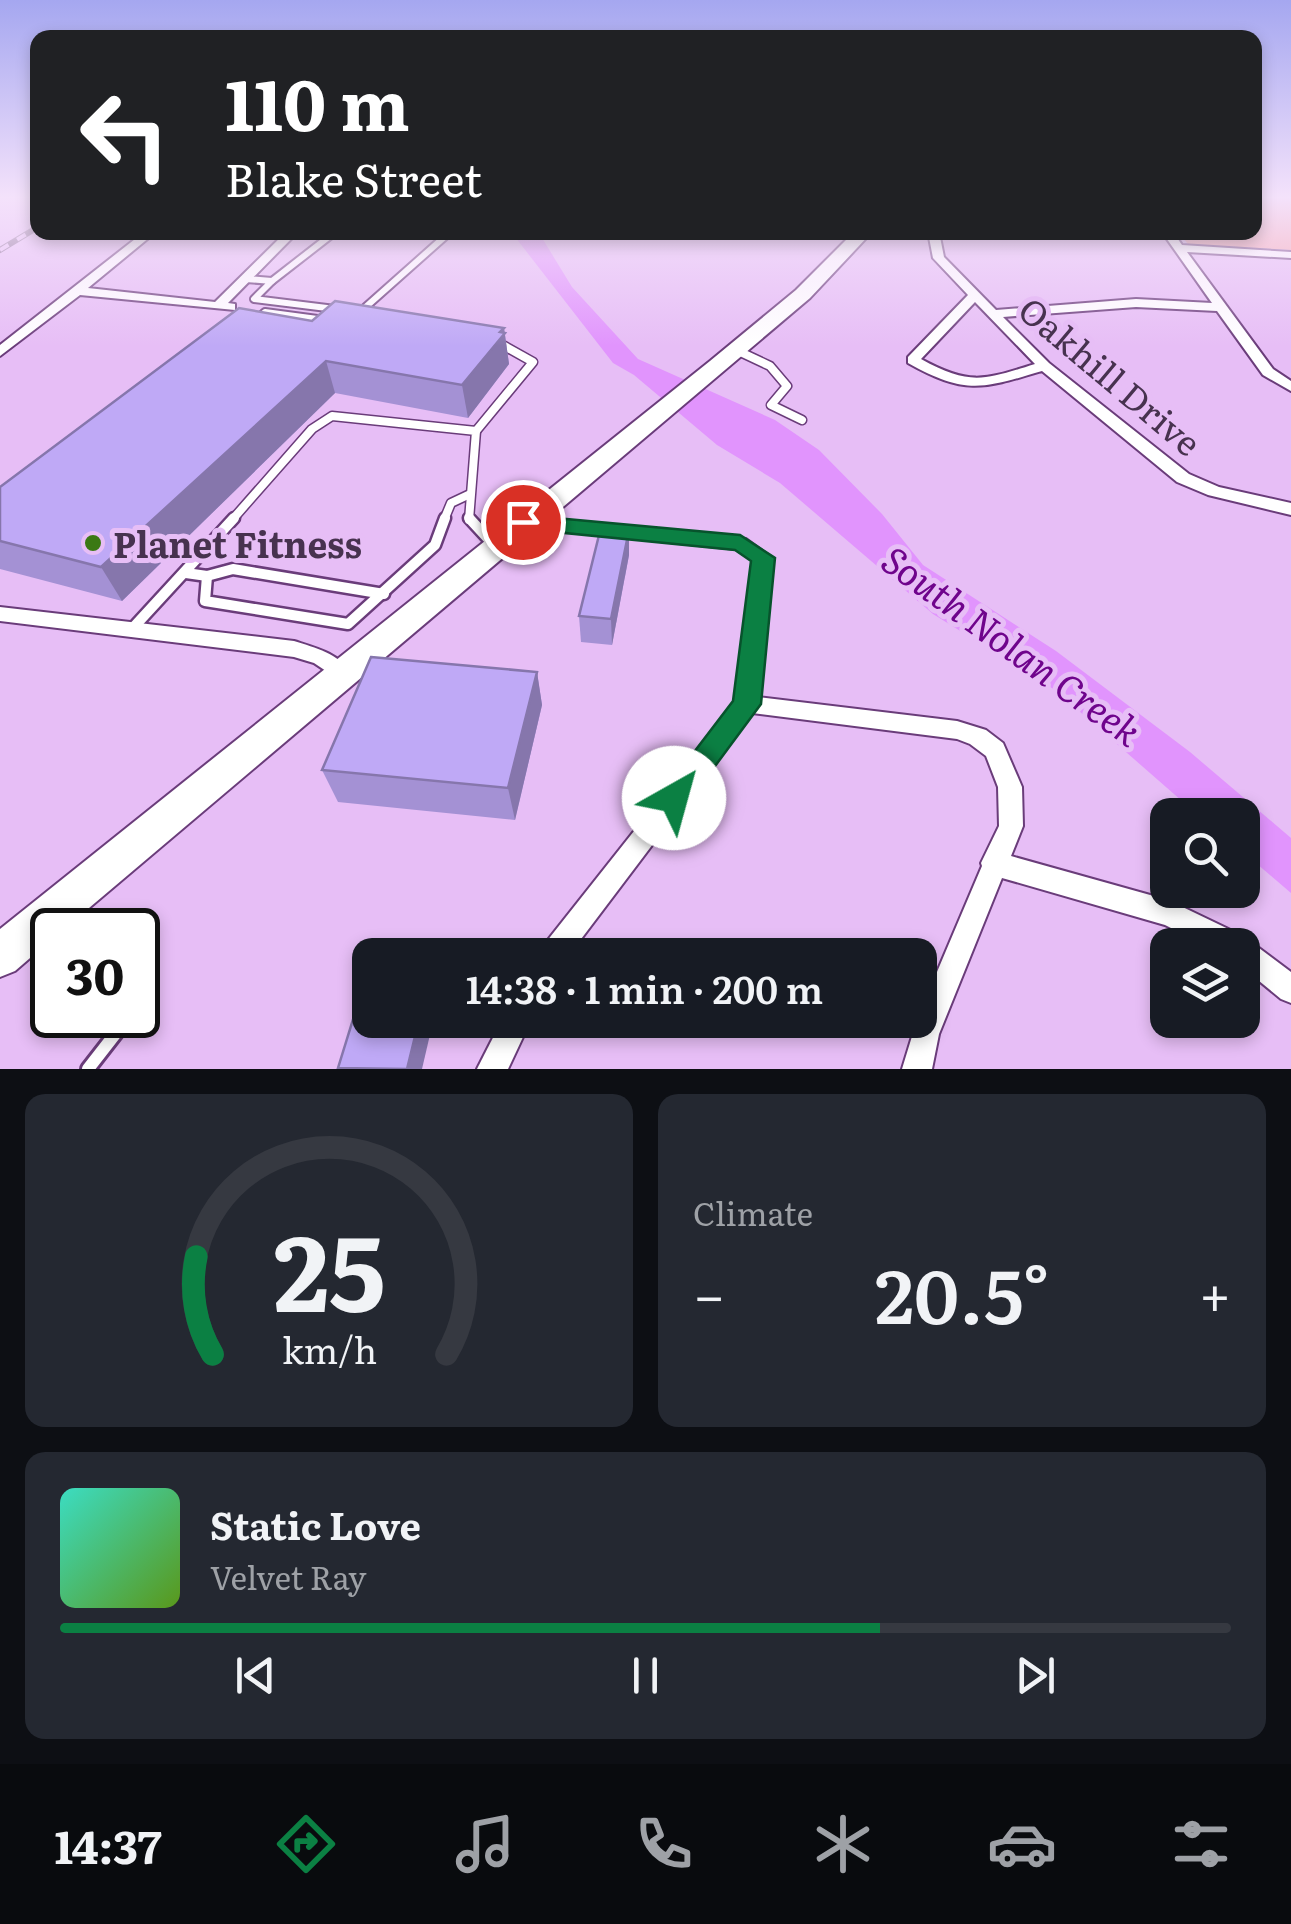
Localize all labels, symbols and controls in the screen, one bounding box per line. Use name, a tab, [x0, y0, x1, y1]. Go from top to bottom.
text: 110 m	[225, 49, 410, 153]
icon: left	[60, 70, 190, 200]
text: Blake Street	[225, 144, 482, 211]
street label: Oakhill Drive	[1008, 283, 1214, 467]
pin	[481, 480, 566, 565]
icon: arrive	[496, 495, 551, 550]
place label: Planet Fitness	[113, 517, 362, 569]
water label: South Nolan Creek	[871, 530, 1155, 758]
marker: Planet Fitness	[82, 532, 104, 554]
position arrow	[622, 746, 726, 850]
map controls	[1150, 798, 1260, 1038]
button: search	[1150, 798, 1260, 908]
speed limit sign: 30	[30, 908, 160, 1038]
button: layers	[1150, 928, 1260, 1038]
text: 14:38 · 1 min · 200 m	[466, 959, 823, 1016]
text: Climate	[693, 1188, 813, 1236]
text: 25	[273, 1190, 385, 1344]
text: 20.5°	[875, 1236, 1049, 1347]
text: −	[693, 1251, 725, 1333]
text: +	[1199, 1251, 1231, 1333]
text: km/h	[281, 1322, 377, 1375]
text: Static Love	[210, 1495, 421, 1552]
text: Velvet Ray	[210, 1552, 366, 1600]
icon: previous	[228, 1648, 283, 1703]
icon: pause	[618, 1648, 673, 1703]
icon: next	[1008, 1648, 1063, 1703]
icon: directions	[271, 1809, 341, 1879]
icon: music	[450, 1809, 520, 1879]
icon: phone	[629, 1809, 699, 1879]
icon: climate	[808, 1809, 878, 1879]
icon: car	[987, 1809, 1057, 1879]
icon: filters	[1166, 1809, 1236, 1879]
text: 14:37	[55, 1811, 162, 1878]

